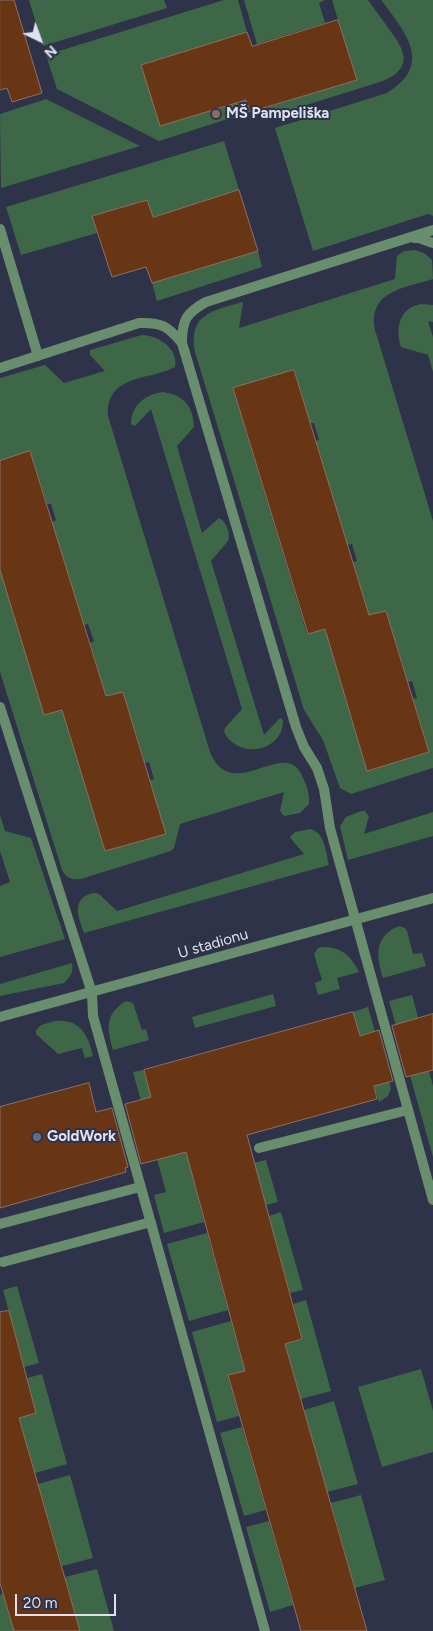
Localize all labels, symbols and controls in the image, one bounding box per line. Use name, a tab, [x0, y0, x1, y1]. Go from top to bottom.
north arrow	[15, 15, 65, 65]
text: N	[41, 42, 60, 61]
place label: MŠ Pampeliška	[226, 105, 329, 123]
marker: MŠ Pampeliška	[210, 108, 222, 120]
street label: U stadionu	[176, 925, 250, 963]
place label: GoldWork	[47, 1128, 116, 1146]
marker: GoldWork	[31, 1131, 43, 1143]
scale bar	[18, 1584, 119, 1616]
text: 20 m	[23, 1594, 57, 1612]

